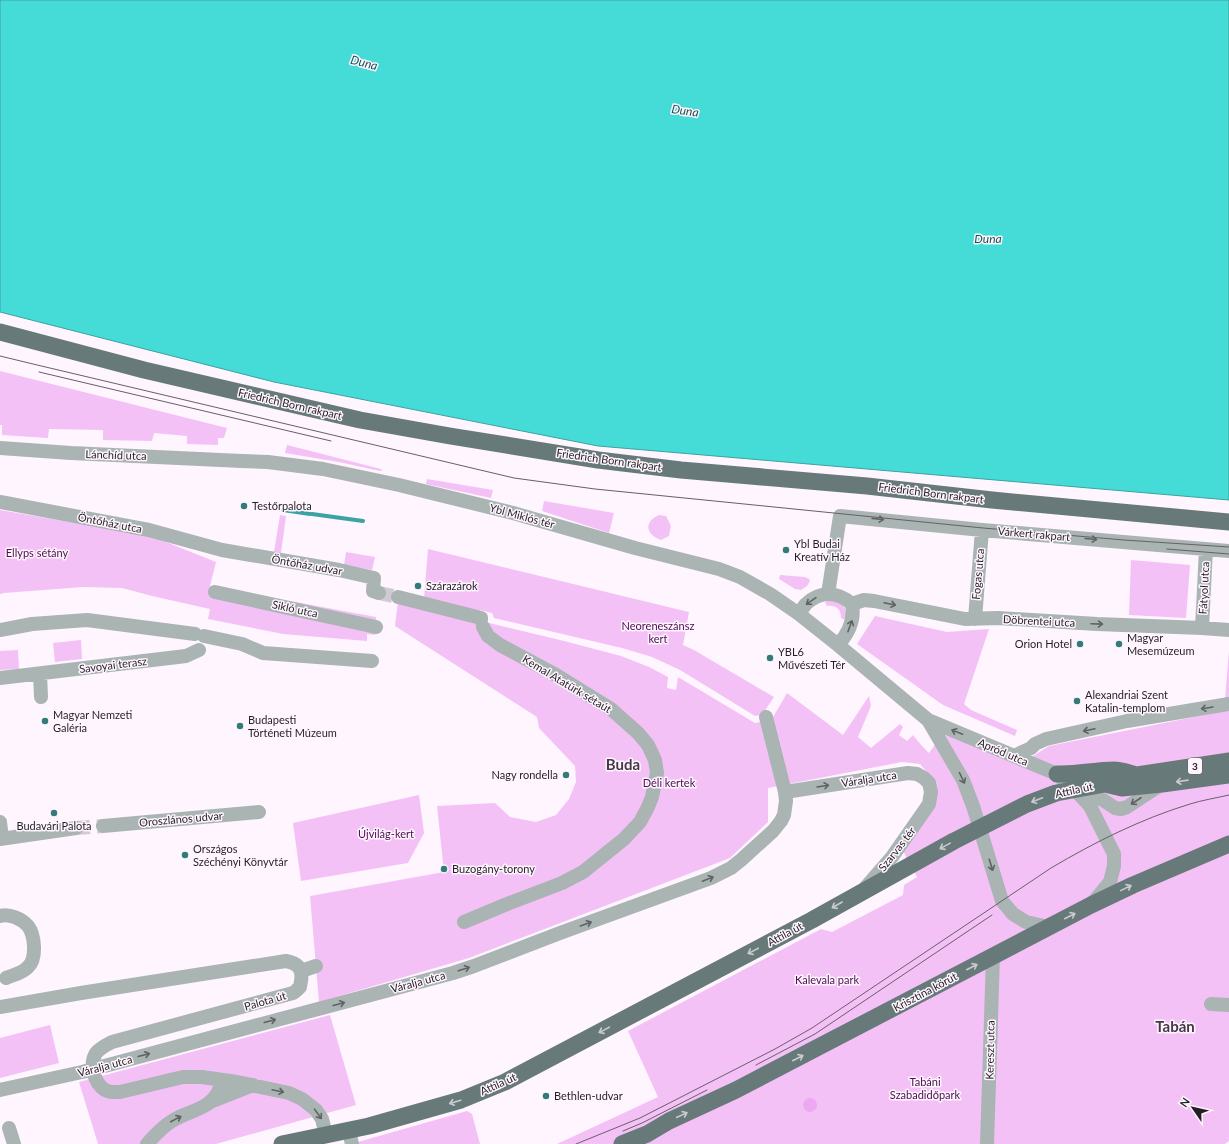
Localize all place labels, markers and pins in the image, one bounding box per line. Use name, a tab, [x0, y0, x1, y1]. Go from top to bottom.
place label: Testőrpalota	[252, 499, 312, 512]
marker: Testőrpalota	[239, 501, 249, 511]
place label: Ybl Budai Kreatív Ház	[794, 537, 850, 563]
marker: Ybl Budai Kreatív Ház	[781, 545, 791, 555]
place label: Szárazárok	[426, 579, 478, 592]
marker: Szárazárok	[413, 581, 423, 591]
place label: Magyar Mesemúzeum	[1127, 631, 1194, 657]
place label: Orion Hotel	[1015, 637, 1072, 650]
marker: Orion Hotel	[1075, 639, 1085, 649]
marker: Magyar Mesemúzeum	[1114, 639, 1124, 649]
place label: YBL6 Művészeti Tér	[778, 645, 845, 671]
marker: YBL6 Művészeti Tér	[765, 653, 775, 663]
place label: Alexandriai Szent Katalin-templom	[1085, 688, 1168, 714]
marker: Alexandriai Szent Katalin-templom	[1072, 696, 1082, 706]
place label: Magyar Nemzeti Galéria	[53, 708, 133, 734]
place label: Budapesti Történeti Múzeum	[248, 713, 337, 739]
marker: Magyar Nemzeti Galéria	[40, 716, 50, 726]
marker: Budapesti Történeti Múzeum	[235, 721, 245, 731]
place label: Nagy rondella	[492, 768, 558, 781]
marker: Nagy rondella	[561, 770, 571, 780]
marker: Budavári Palota	[49, 808, 59, 818]
place label: Budavári Palota	[16, 819, 92, 832]
place label: Országos Széchényi Könyvtár	[193, 842, 288, 868]
marker: Országos Széchényi Könyvtár	[180, 850, 190, 860]
place label: Buzogány-torony	[452, 862, 535, 875]
marker: Buzogány-torony	[439, 864, 449, 874]
place label: Bethlen-udvar	[554, 1089, 623, 1102]
marker: Bethlen-udvar	[541, 1091, 551, 1101]

